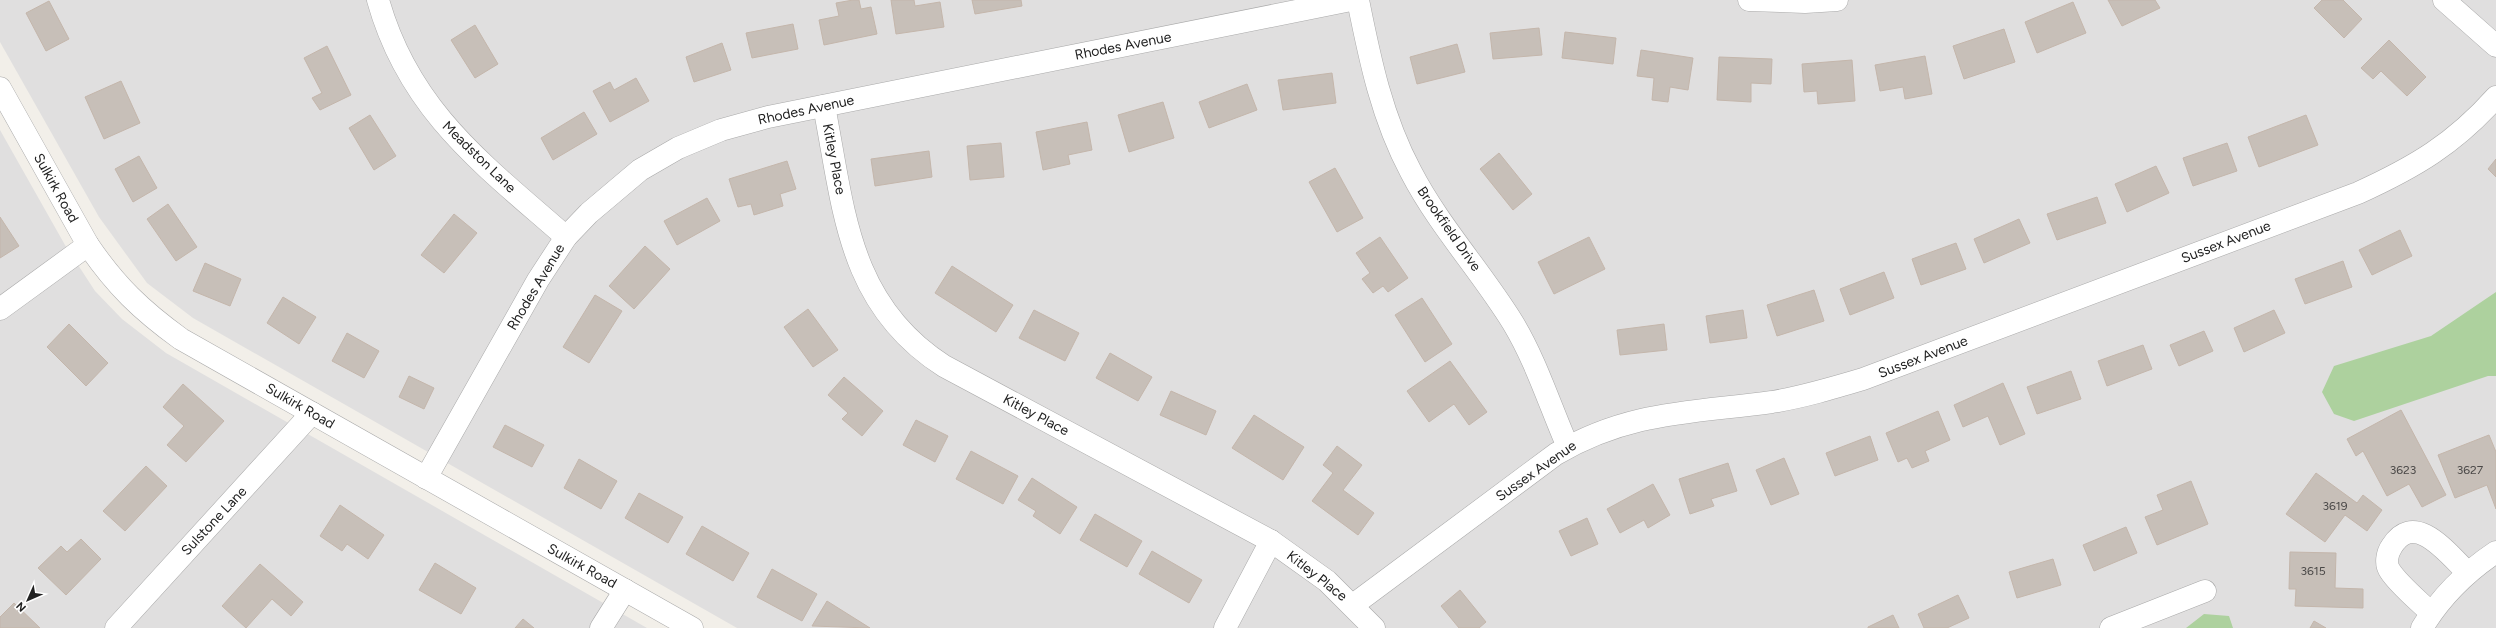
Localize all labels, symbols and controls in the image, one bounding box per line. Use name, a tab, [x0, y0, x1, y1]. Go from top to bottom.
street label: Rhodes Avenue	[1073, 28, 1173, 64]
street label: Rhodes Avenue	[756, 91, 856, 128]
street label: Meadston Lane	[439, 118, 520, 197]
street label: Kitley Place	[819, 122, 849, 196]
street label: Sulkirk Road	[30, 150, 82, 226]
street label: Brookfield Drive	[1414, 183, 1485, 275]
street label: Sussex Avenue	[2179, 217, 2273, 267]
street label: Rhodes Avenue	[504, 240, 569, 333]
street label: Sussex Avenue	[1876, 332, 1970, 382]
street label: Sulkirk Road	[263, 379, 337, 433]
street label: Kitley Place	[1000, 391, 1072, 440]
street label: Sussex Avenue	[1492, 437, 1580, 505]
house number: 3623	[2390, 463, 2416, 477]
house number: 3627	[2457, 463, 2484, 477]
street label: Sulstone Lane	[178, 483, 251, 559]
house number: 3619	[2322, 499, 2348, 513]
street label: Sulkirk Road	[544, 540, 620, 592]
street label: Kitley Place	[1283, 547, 1351, 605]
house number: 3615	[2300, 564, 2326, 578]
north arrow	[8, 580, 48, 620]
text: N	[14, 599, 29, 614]

